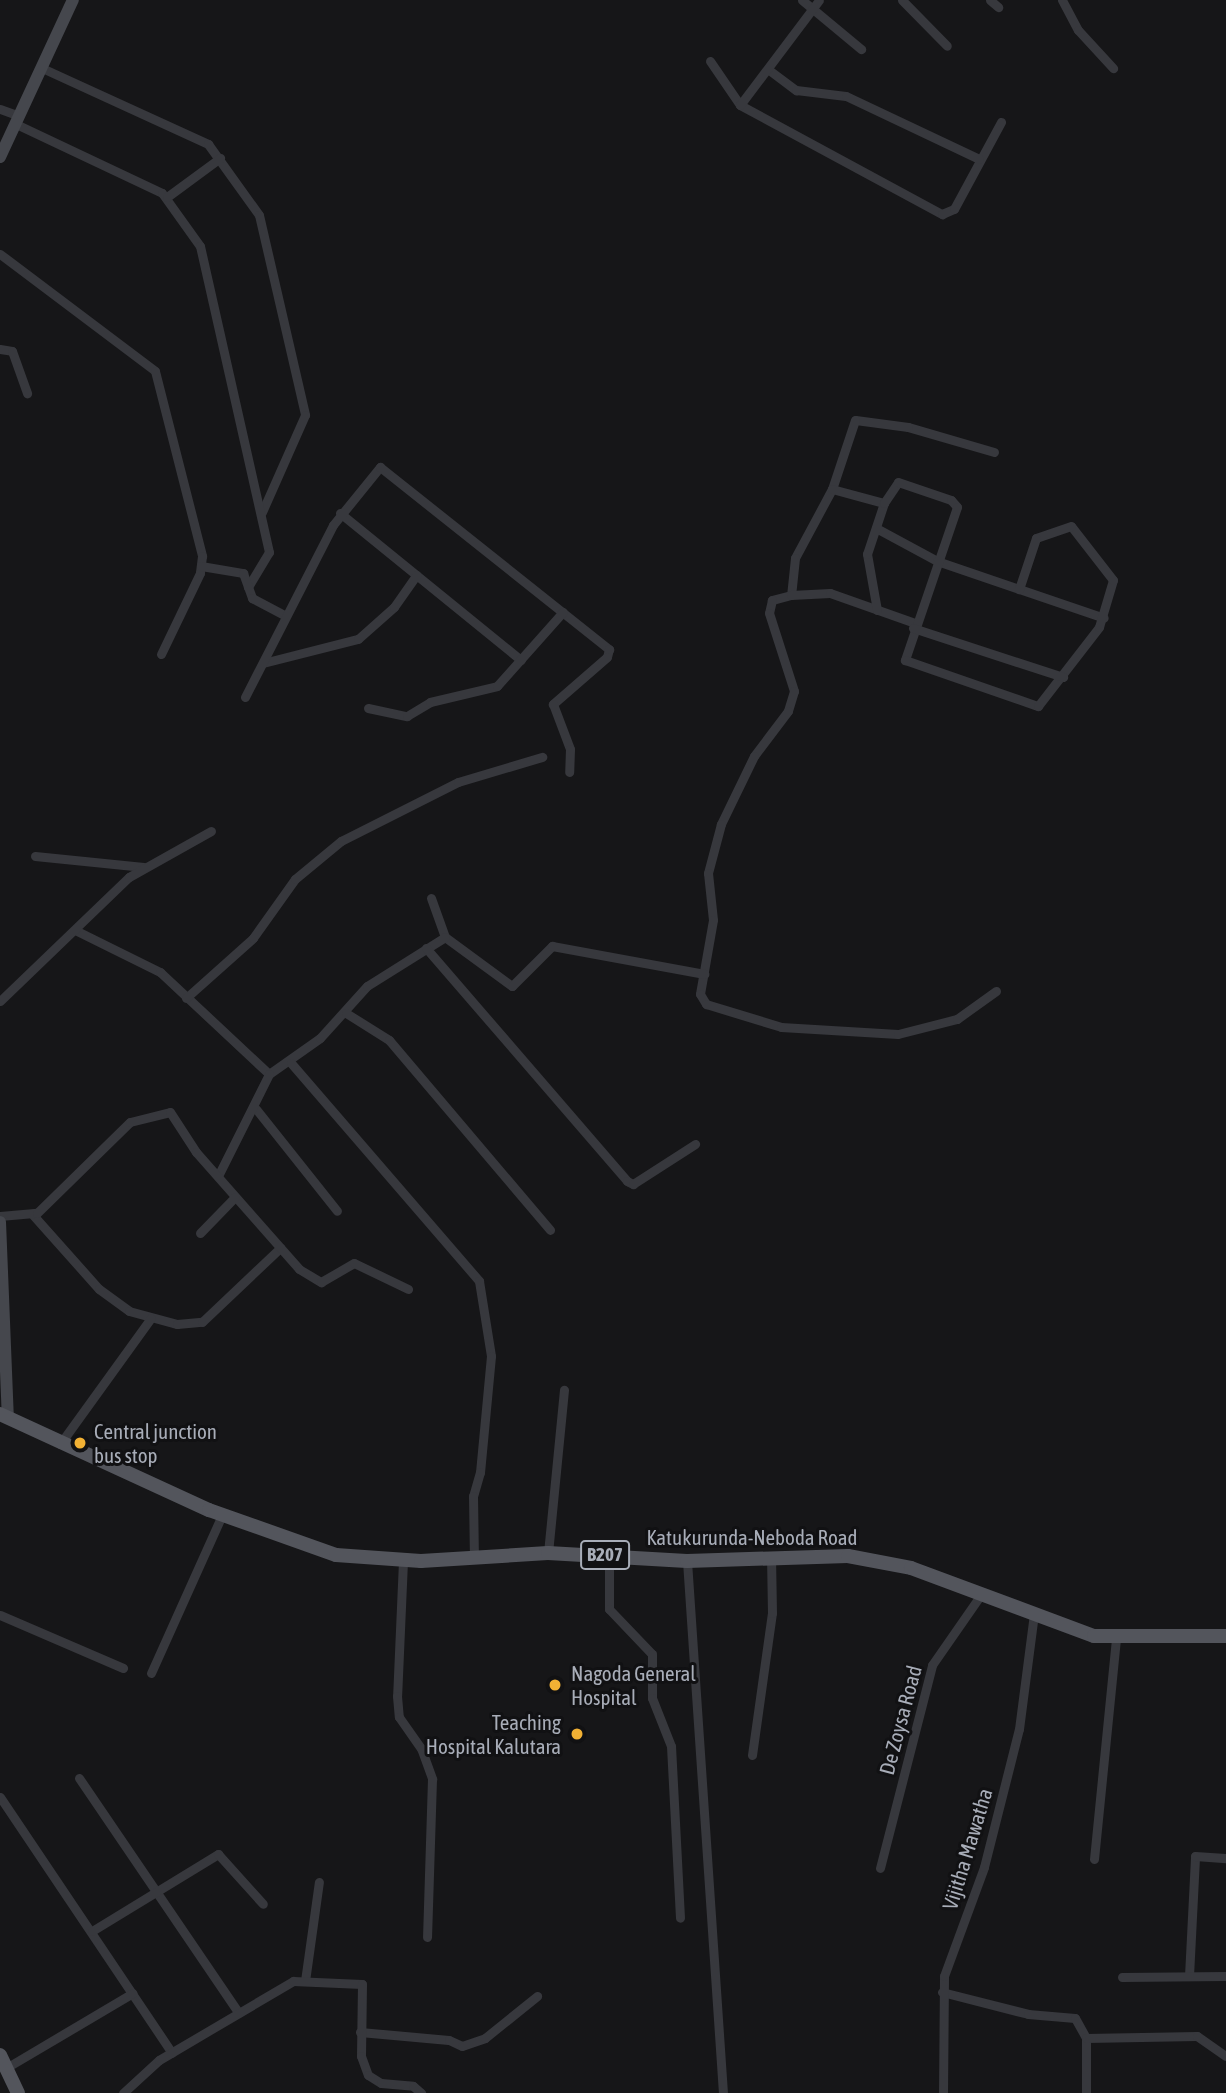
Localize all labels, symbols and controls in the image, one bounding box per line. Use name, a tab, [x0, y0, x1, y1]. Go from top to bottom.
place label: Central junction bus stop	[94, 1418, 217, 1468]
marker: Central junction bus stop	[72, 1435, 88, 1451]
street label: Katukurunda-Neboda Road	[646, 1524, 858, 1550]
road number: B207	[579, 1540, 631, 1570]
place label: Nagoda General Hospital	[571, 1660, 696, 1710]
street label: De Zoysa Road	[873, 1663, 927, 1777]
marker: Nagoda General Hospital	[545, 1675, 565, 1695]
place label: Teaching Hospital Kalutara	[426, 1709, 561, 1759]
marker: Teaching Hospital Kalutara	[567, 1724, 587, 1744]
street label: Vijitha Mawatha	[937, 1785, 997, 1913]

